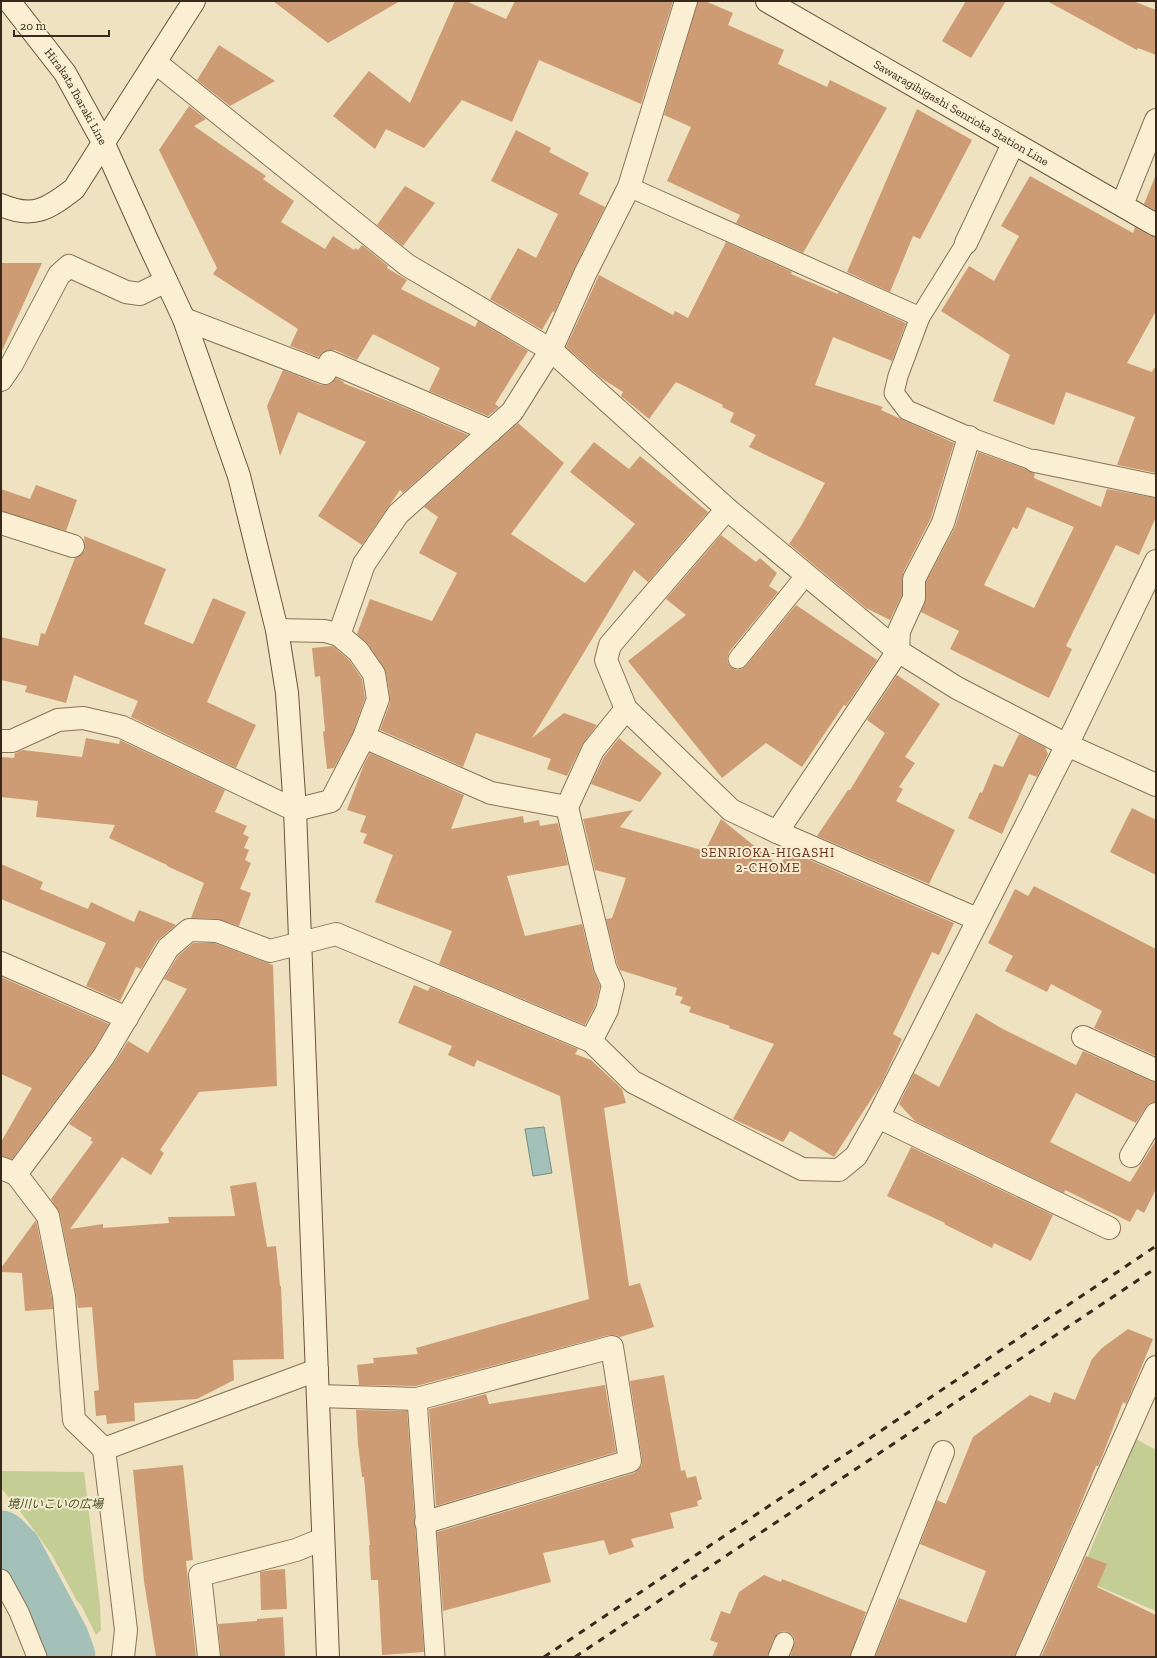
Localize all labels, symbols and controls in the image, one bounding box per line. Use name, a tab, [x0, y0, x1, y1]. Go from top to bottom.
scale bar	[14, 12, 109, 38]
text: 20 m	[20, 19, 47, 33]
street label: Hirakata Ibaraki Line	[42, 46, 110, 147]
street label: Sawaragihigashi Senrioka Station Line	[871, 57, 1051, 169]
district label: SENRIOKA-HIGASHI 2-CHOME	[701, 845, 835, 875]
park label: 境川いこいの広場	[7, 1497, 105, 1511]

